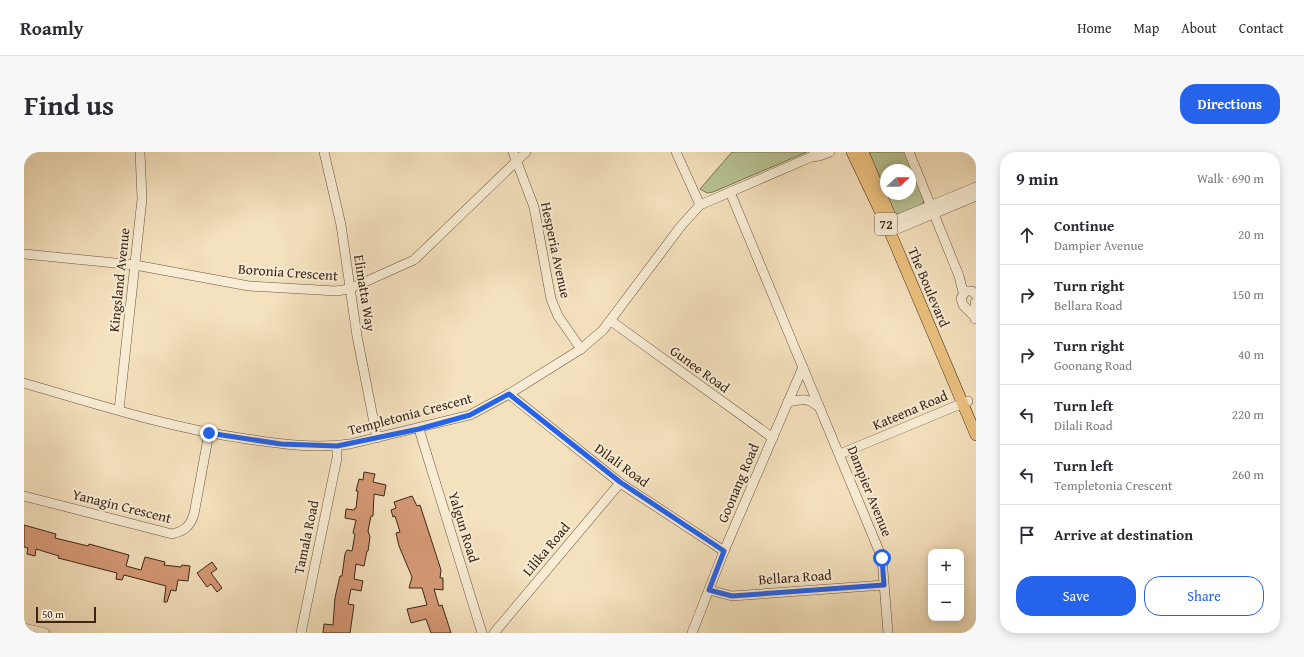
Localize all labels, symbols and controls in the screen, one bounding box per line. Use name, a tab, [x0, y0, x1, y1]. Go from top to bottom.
text: Roamly	[20, 14, 84, 42]
text: Home	[1077, 18, 1112, 38]
text: Map	[1134, 18, 1159, 38]
text: About	[1181, 18, 1217, 38]
text: Contact	[1239, 18, 1284, 38]
text: Find us	[24, 84, 114, 125]
button: Directions	[1180, 84, 1280, 124]
north arrow	[880, 164, 916, 200]
text: 9 min	[1016, 166, 1058, 191]
text: Walk · 690 m	[1197, 169, 1264, 188]
street label: Hesperia Avenue	[536, 200, 576, 300]
road number: 72	[875, 213, 897, 235]
text: Continue	[1054, 215, 1115, 236]
icon: ahead	[1016, 224, 1038, 246]
text: 20 m	[1238, 225, 1264, 244]
street label: Kingsland Avenue	[104, 227, 134, 333]
text: Dampier Avenue	[1054, 236, 1144, 255]
street label: The Boulevard	[903, 244, 955, 330]
street label: Elimatta Way	[349, 253, 381, 333]
street label: Boronia Crescent	[237, 259, 339, 285]
text: Turn right	[1054, 275, 1125, 296]
icon: right	[1016, 284, 1038, 306]
text: 150 m	[1232, 285, 1264, 304]
text: Bellara Road	[1054, 296, 1122, 315]
text: Turn right	[1054, 335, 1125, 356]
street label: Gunee Road	[666, 341, 734, 398]
icon: right	[1016, 344, 1038, 366]
text: 40 m	[1238, 345, 1264, 364]
text: Goonang Road	[1054, 356, 1132, 375]
street label: Kateena Road	[869, 385, 951, 435]
street label: Templetonia Crescent	[346, 388, 474, 440]
text: Turn left	[1054, 395, 1113, 416]
icon: left	[1016, 404, 1038, 426]
text: 220 m	[1232, 405, 1264, 424]
text: Dilali Road	[1054, 416, 1113, 435]
route end	[200, 424, 218, 442]
street label: Dilali Road	[591, 438, 654, 492]
street label: Goonang Road	[712, 440, 764, 526]
street label: Dampier Avenue	[843, 443, 898, 540]
text: Turn left	[1054, 455, 1113, 476]
icon: left	[1016, 464, 1038, 486]
text: 260 m	[1232, 465, 1264, 484]
text: Templetonia Crescent	[1054, 476, 1173, 495]
street label: Yanagin Crescent	[70, 484, 174, 528]
street label: Yalgun Road	[444, 489, 484, 565]
street label: Tamala Road	[288, 498, 324, 576]
street label: Lilika Road	[518, 517, 575, 580]
icon: arrive	[1016, 524, 1038, 546]
text: Arrive at destination	[1054, 524, 1193, 545]
route start	[873, 549, 891, 567]
map controls	[928, 549, 964, 621]
button: +	[928, 549, 964, 585]
street label: Bellara Road	[758, 564, 833, 590]
button: Save	[1016, 576, 1136, 616]
button: Share	[1144, 576, 1264, 616]
button: −	[928, 585, 964, 621]
scale bar	[36, 605, 96, 624]
text: 50 m	[42, 606, 64, 622]

